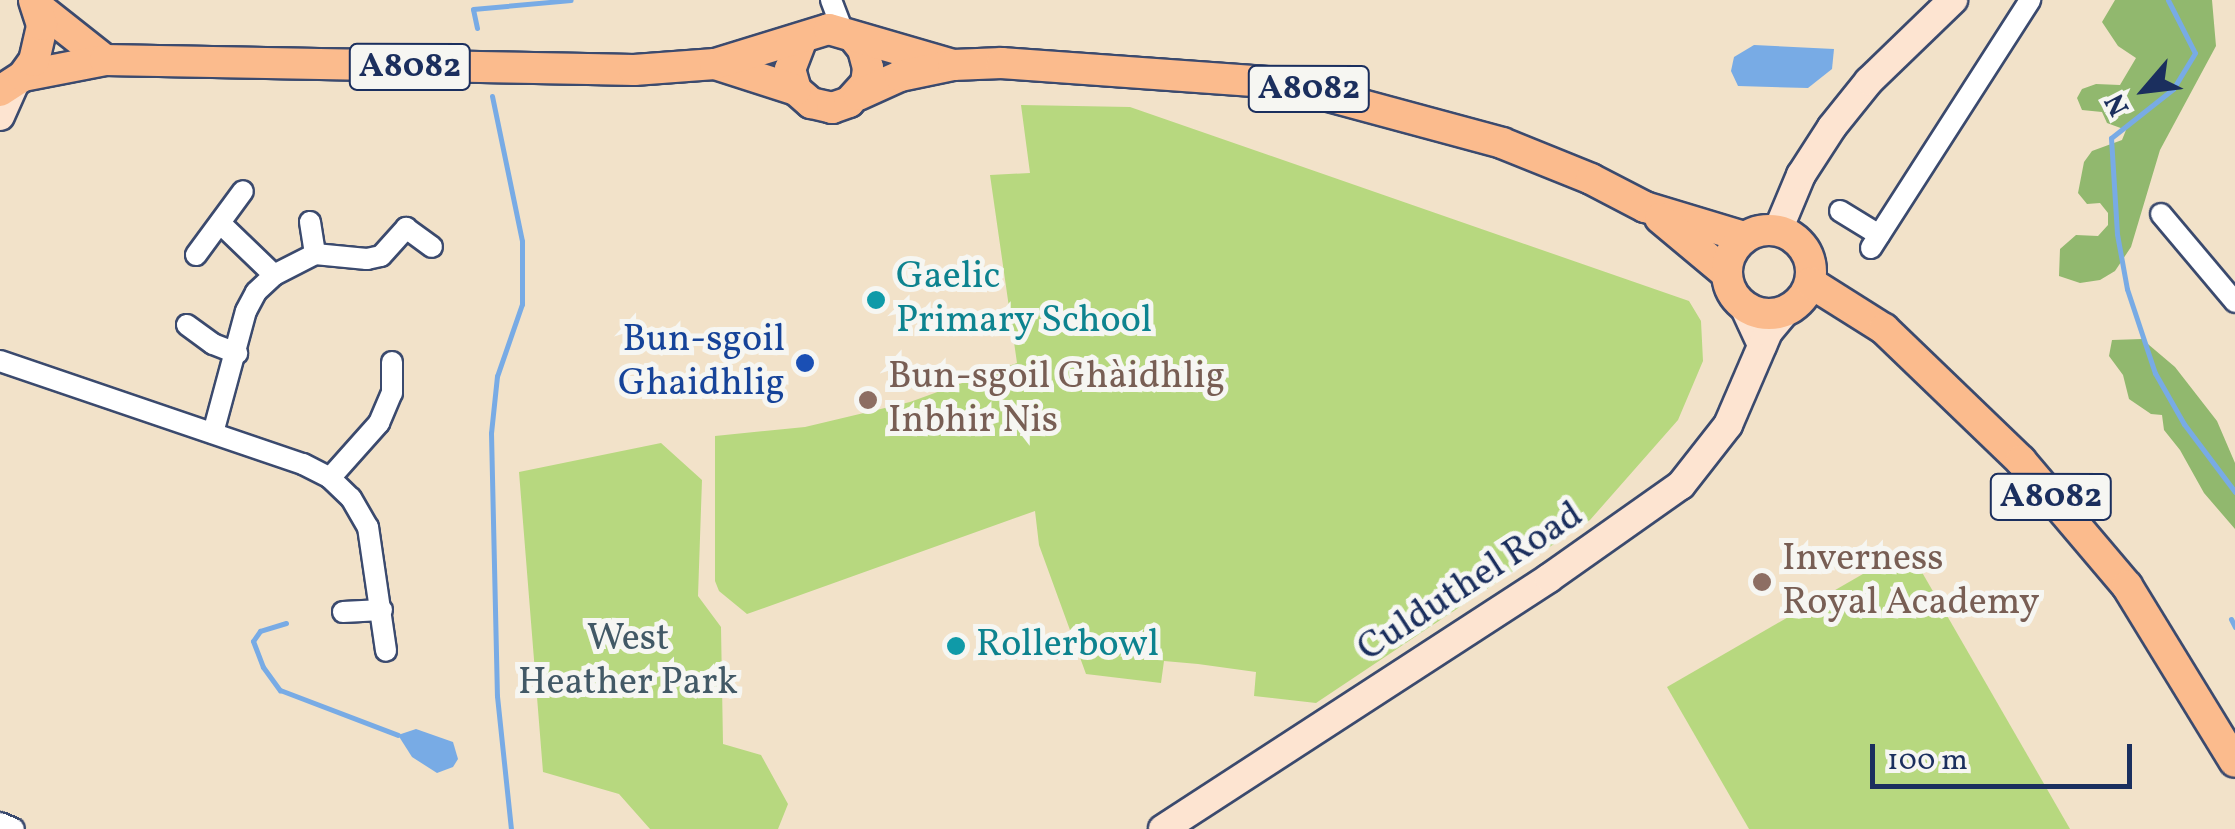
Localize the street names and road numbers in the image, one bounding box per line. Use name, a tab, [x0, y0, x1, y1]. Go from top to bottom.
road number: A8082	[348, 37, 472, 97]
road number: A8082	[1246, 59, 1372, 119]
road number: A8082	[1988, 467, 2114, 527]
street label: Culduthel Road	[1350, 493, 1592, 673]

